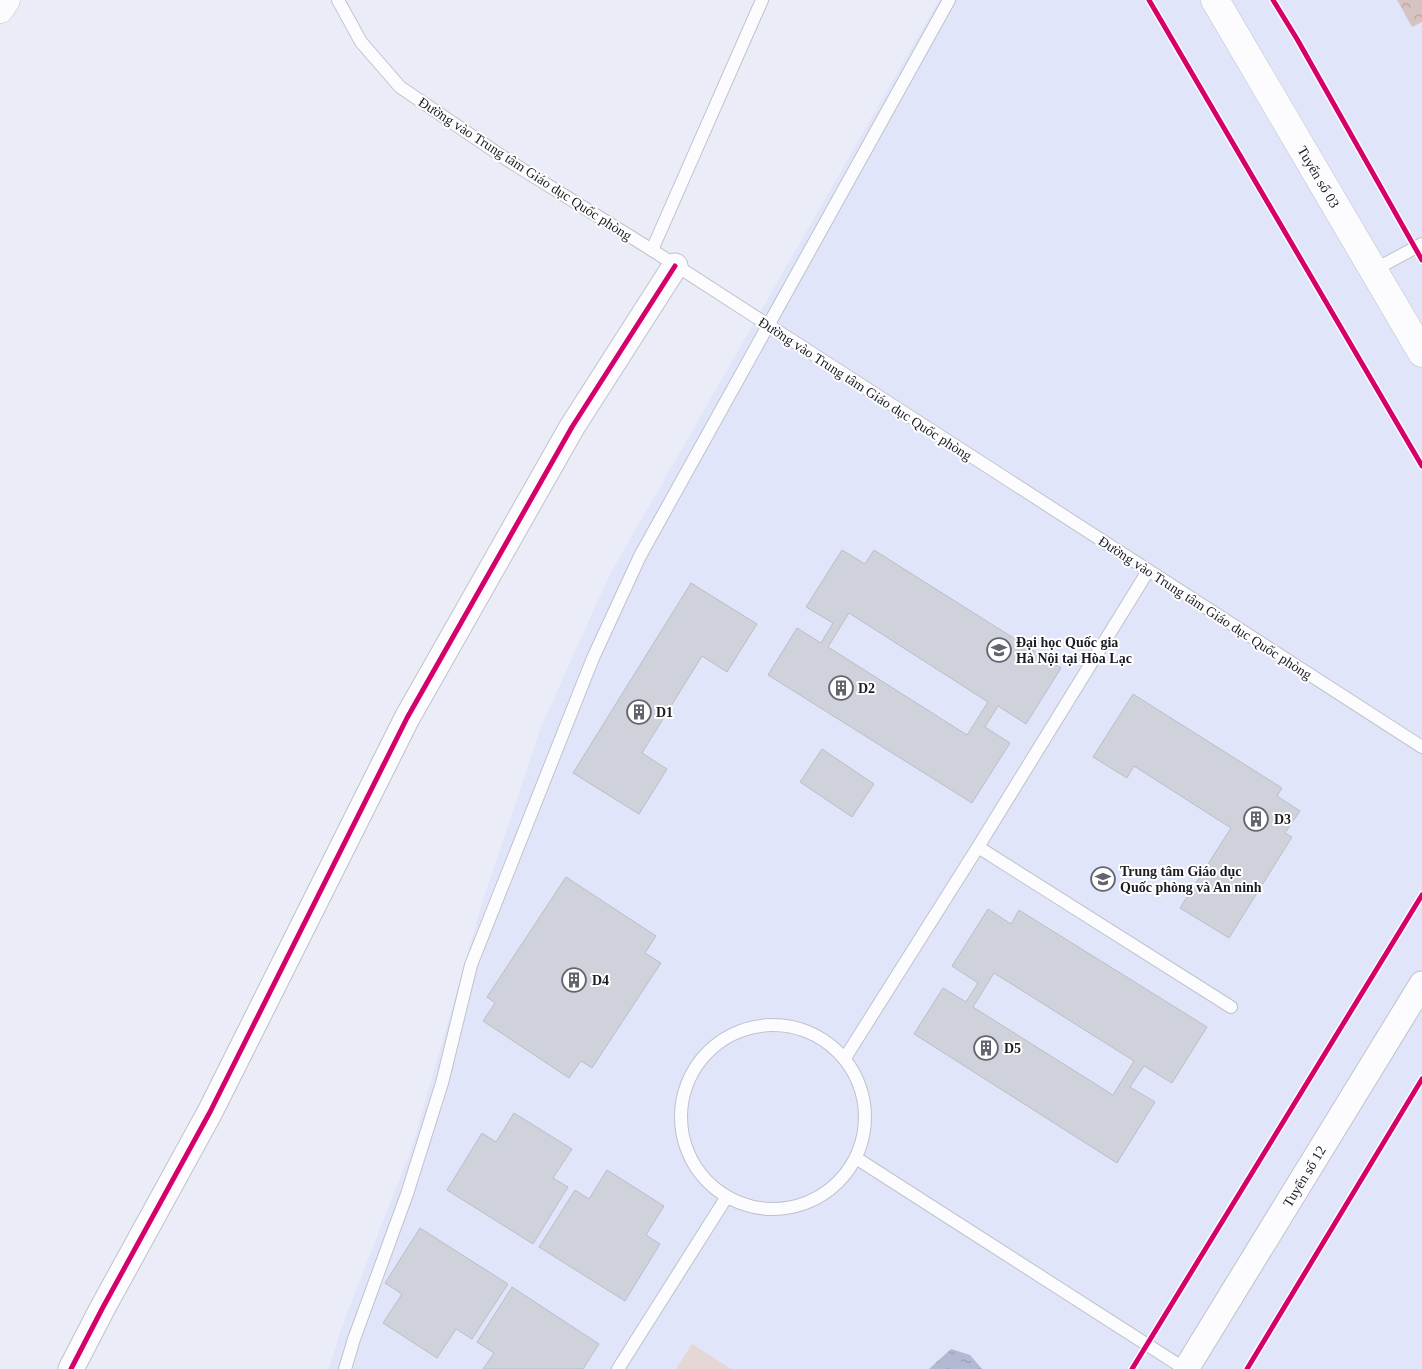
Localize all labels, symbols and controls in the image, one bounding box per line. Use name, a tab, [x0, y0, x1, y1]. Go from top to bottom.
street label: Đường vào Trung tâm Giáo dục Quốc phòng	[416, 94, 634, 244]
street label: Tuyến số 03	[1295, 143, 1343, 210]
street label: Đường vào Trung tâm Giáo dục Quốc phòng	[756, 314, 974, 464]
street label: Đường vào Trung tâm Giáo dục Quốc phòng	[1096, 533, 1314, 683]
place label: Đại học Quốc gia Hà Nội tại Hòa Lạc	[1016, 635, 1132, 666]
school or university icon: Đại học Quốc gia Hà Nội tại Hòa Lạc	[986, 637, 1012, 663]
building icon: D2	[828, 675, 854, 701]
place label: D2	[858, 681, 875, 696]
building icon: D1	[626, 699, 652, 725]
place label: D1	[656, 705, 673, 720]
building icon: D3	[1243, 806, 1269, 832]
place label: D3	[1274, 812, 1291, 827]
place label: Trung tâm Giáo dục Quốc phòng và An ninh	[1120, 864, 1262, 895]
school or university icon: Trung tâm Giáo dục Quốc phòng và An ninh	[1090, 866, 1116, 892]
building icon: D4	[561, 967, 587, 993]
place label: D4	[592, 973, 609, 988]
building icon: D5	[973, 1035, 999, 1061]
place label: D5	[1004, 1041, 1021, 1056]
street label: Tuyến số 12	[1280, 1143, 1328, 1210]

